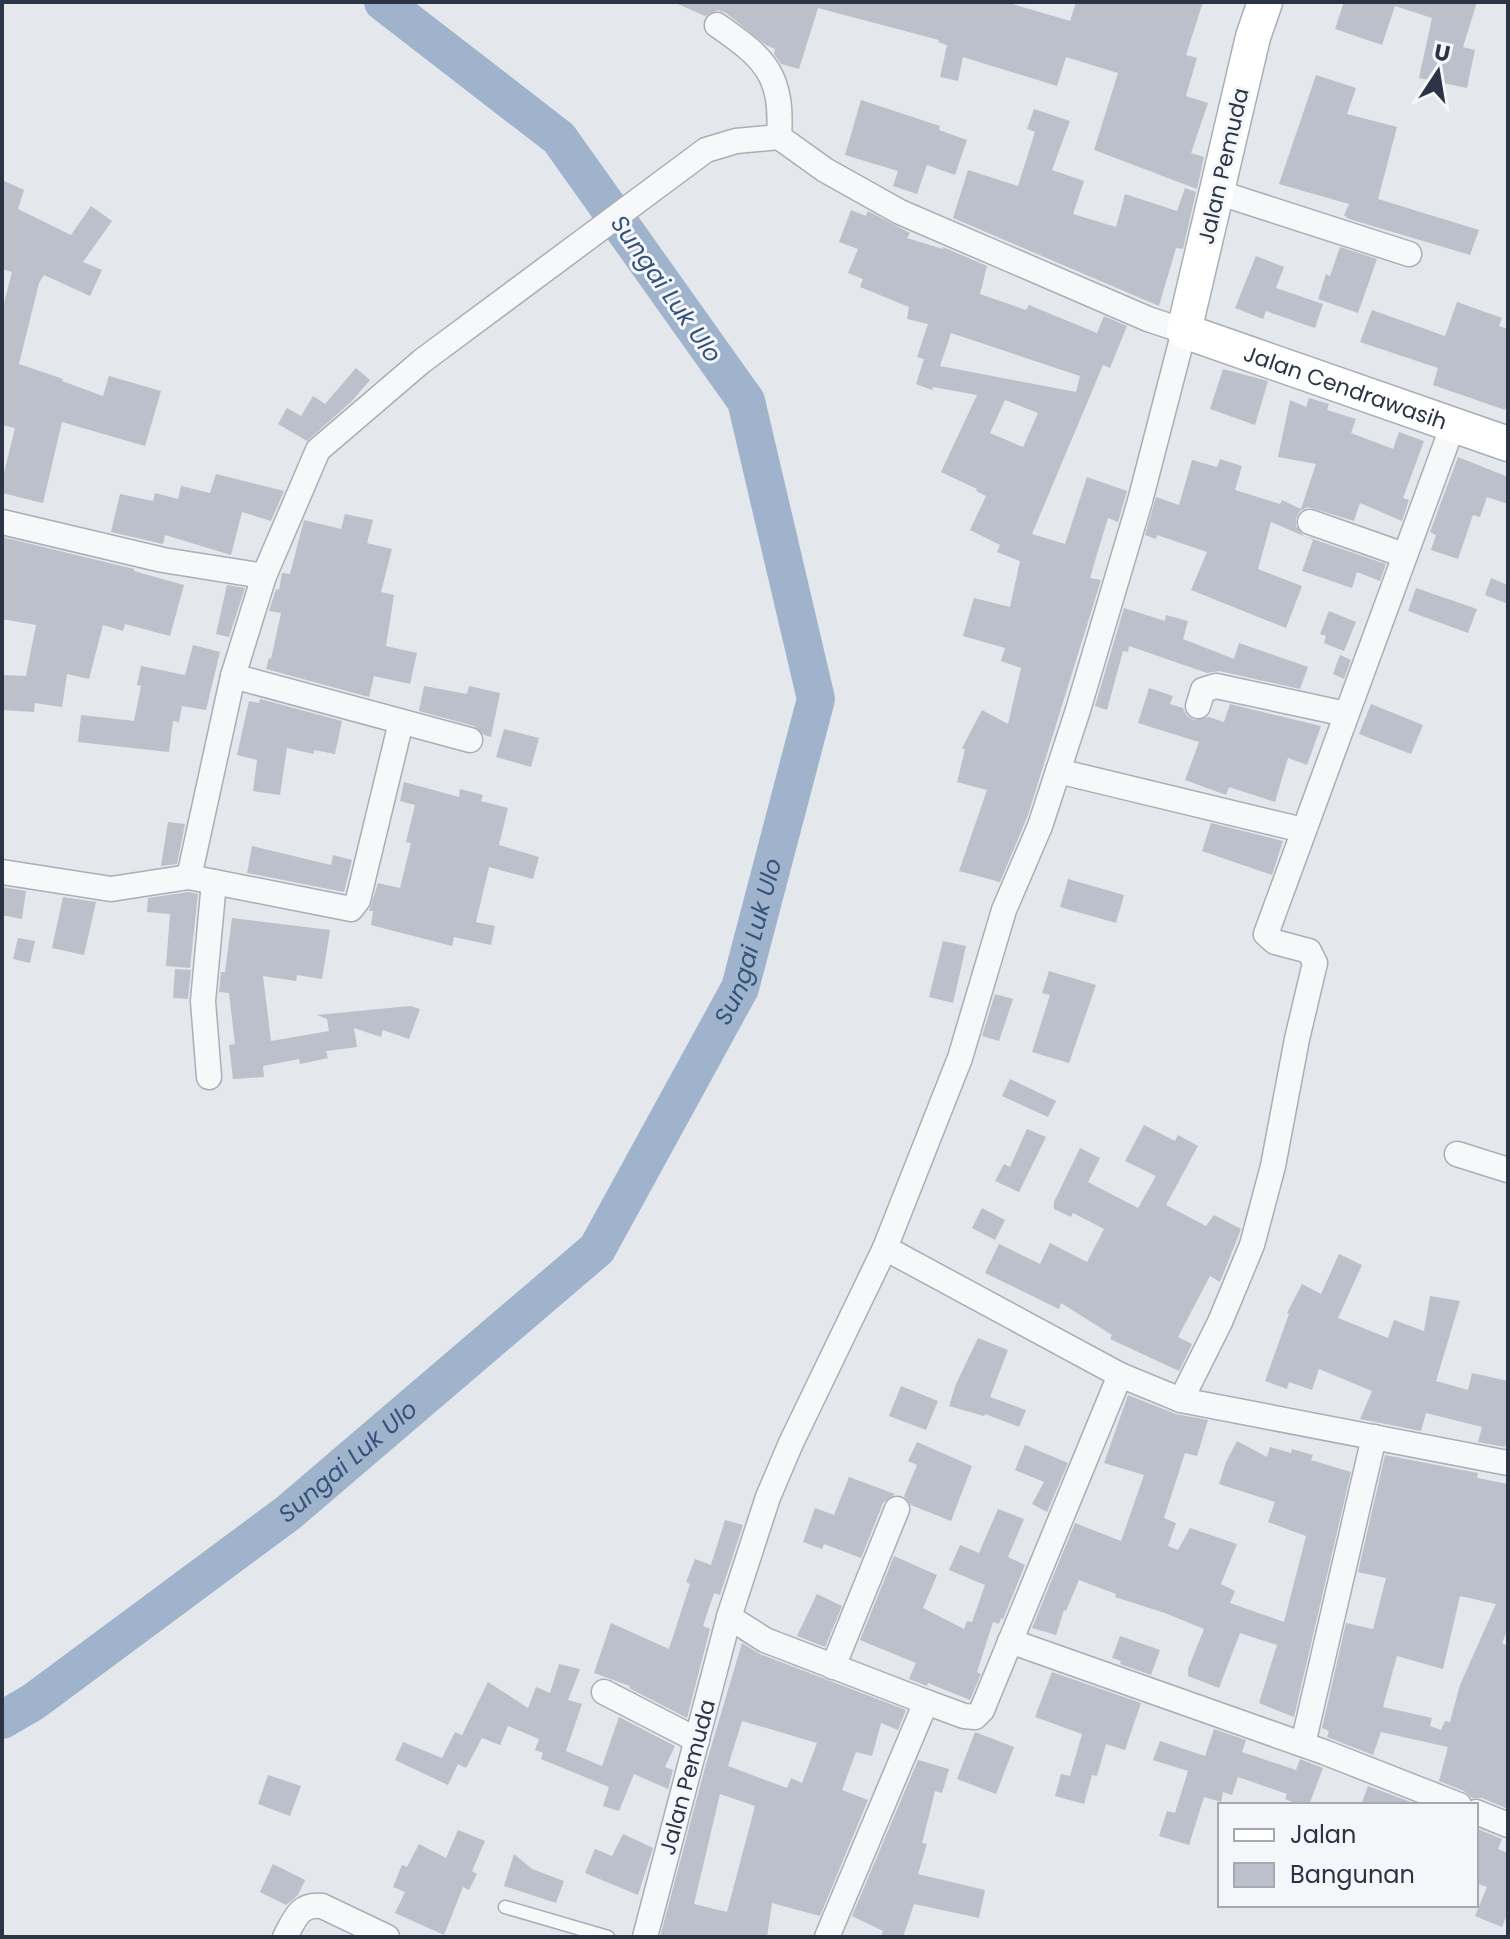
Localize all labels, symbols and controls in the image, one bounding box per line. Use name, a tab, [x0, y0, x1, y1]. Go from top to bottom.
north arrow	[1398, 32, 1478, 112]
text: U	[1431, 36, 1453, 70]
street label: Jalan Pemuda	[1190, 85, 1257, 247]
water label: Sungai Luk Ulo	[603, 208, 730, 369]
street label: Jalan Cendrawasih	[1239, 338, 1451, 438]
water label: Sungai Luk Ulo	[706, 855, 789, 1031]
water label: Sungai Luk Ulo	[272, 1393, 424, 1530]
street label: Jalan Pemuda	[652, 1696, 723, 1858]
legend	[1218, 1803, 1478, 1907]
text: Jalan	[1290, 1818, 1356, 1851]
text: Bangunan	[1290, 1858, 1415, 1891]

